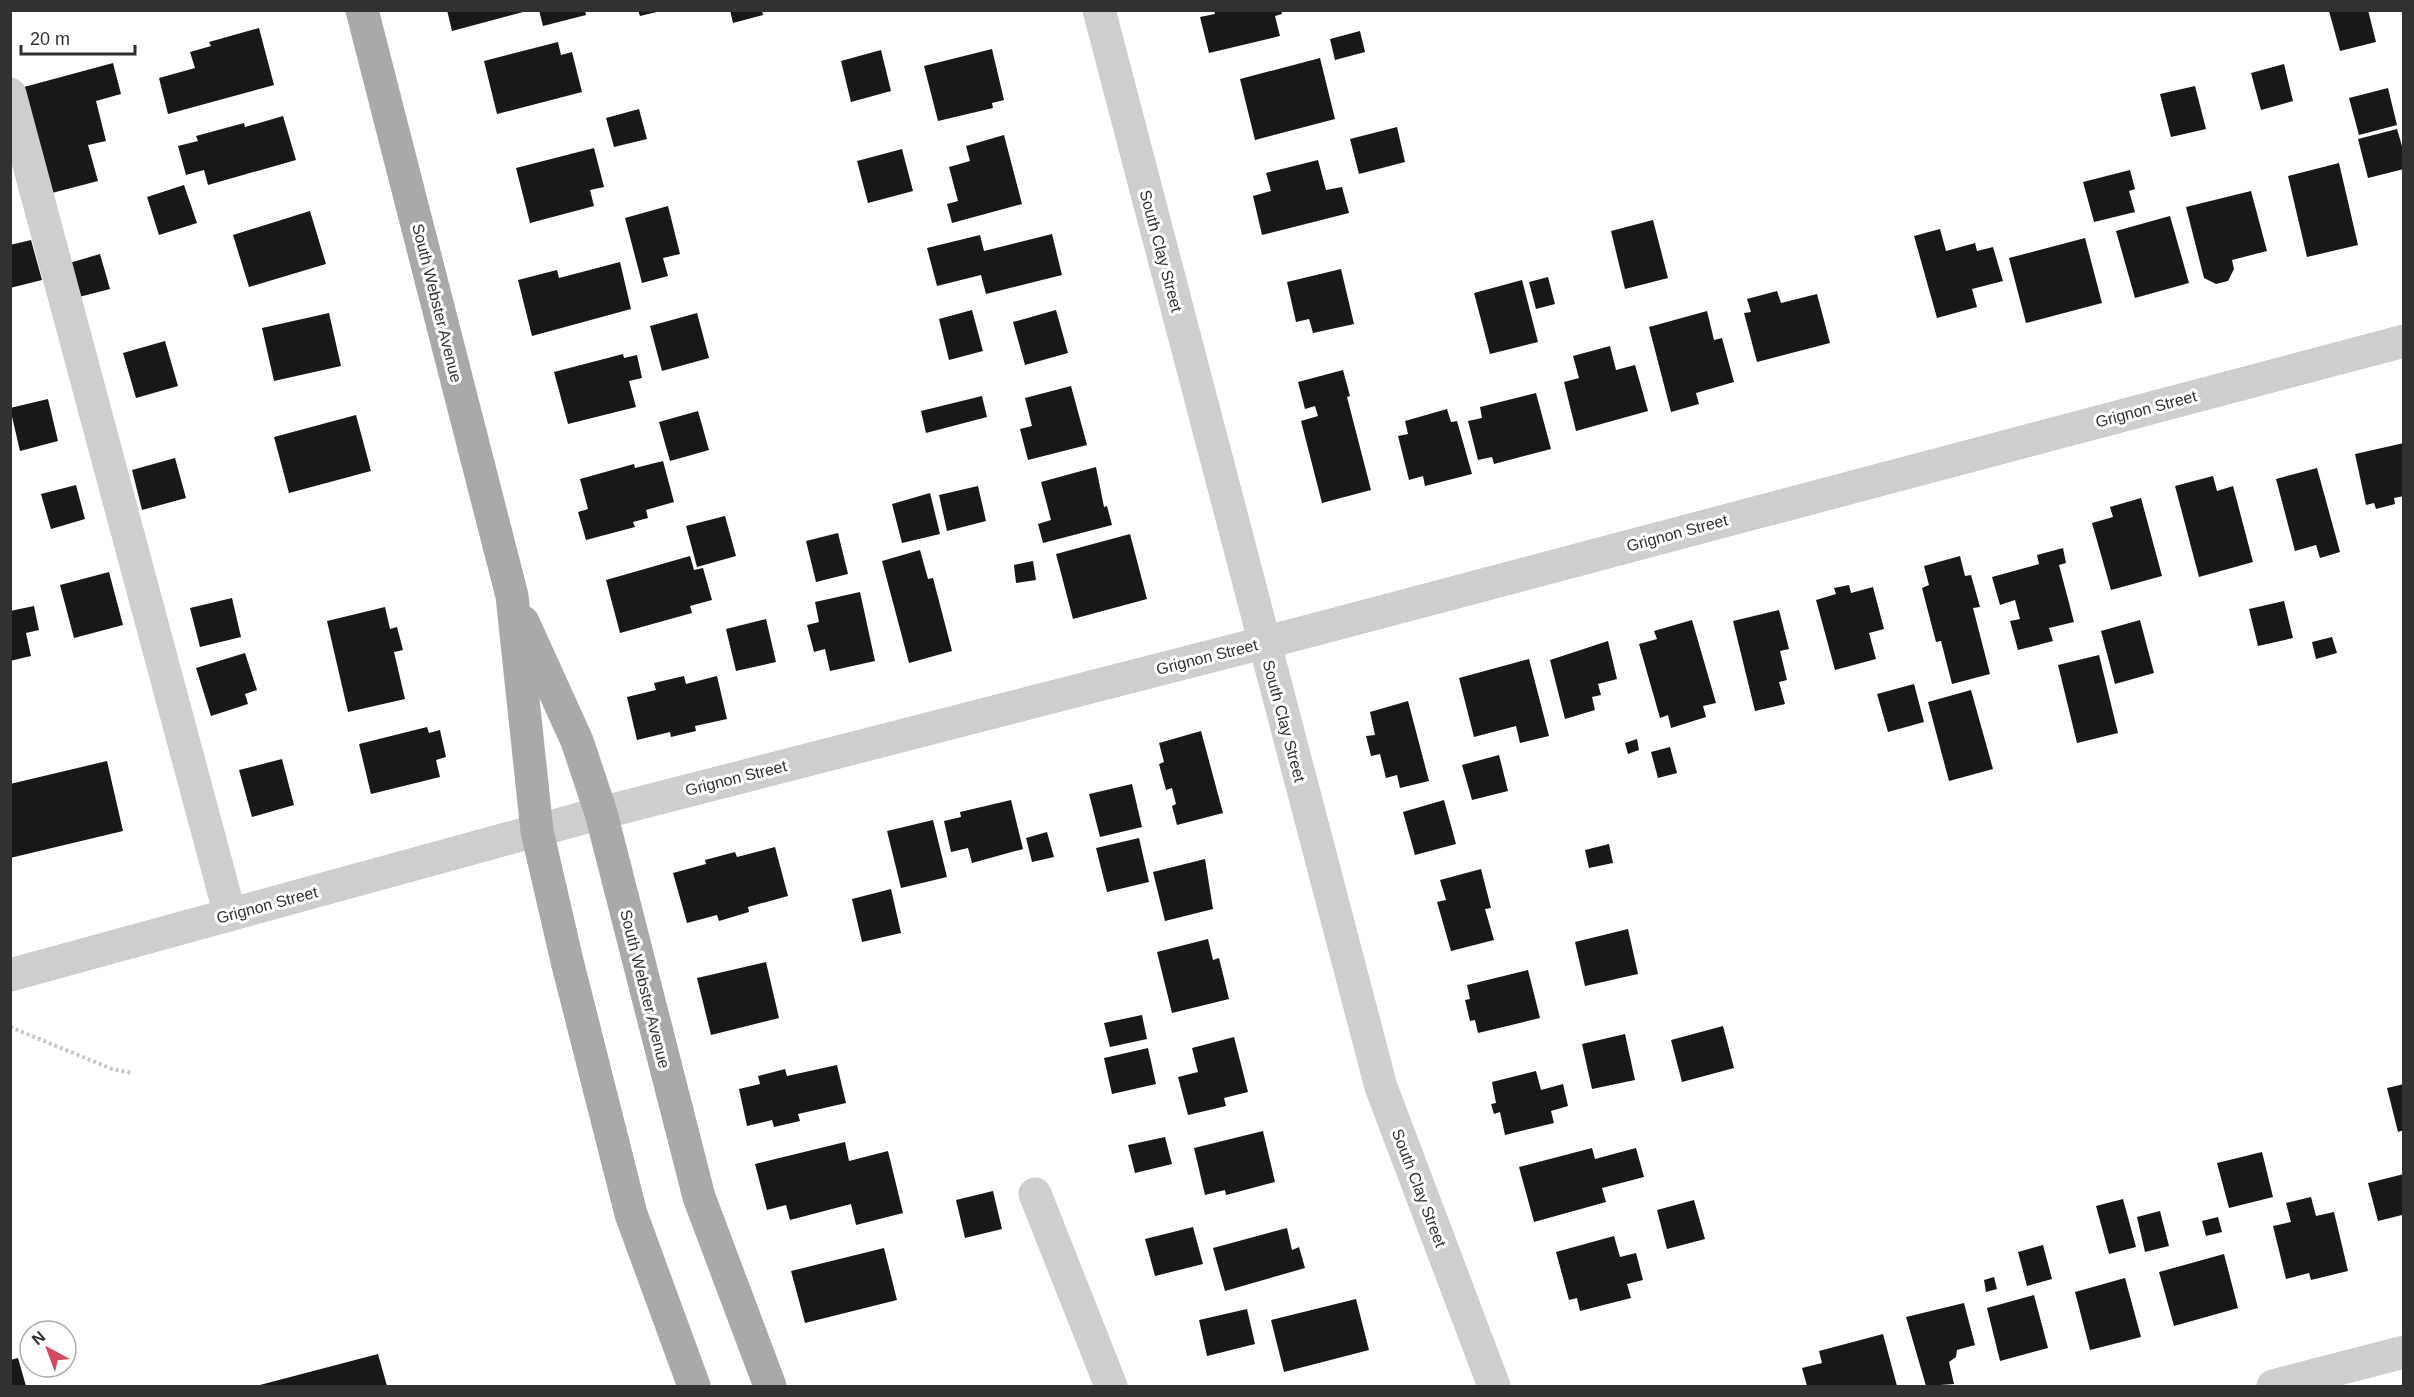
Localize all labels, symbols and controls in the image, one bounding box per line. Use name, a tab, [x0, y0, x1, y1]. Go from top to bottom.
scale bar	[21, 18, 135, 56]
text: 20 m	[30, 29, 70, 49]
street label: South Clay Street	[1137, 188, 1186, 314]
street label: South Webster Avenue	[409, 222, 465, 384]
street label: Grignon Street	[2094, 387, 2199, 431]
street label: Grignon Street	[1625, 511, 1730, 555]
street label: Grignon Street	[1154, 636, 1260, 678]
street label: South Clay Street	[1260, 658, 1309, 784]
street label: Grignon Street	[683, 757, 789, 799]
street label: Grignon Street	[215, 883, 320, 927]
street label: South Webster Avenue	[617, 908, 673, 1070]
street label: South Clay Street	[1389, 1126, 1450, 1250]
north arrow	[18, 1319, 78, 1379]
text: N	[29, 1328, 48, 1348]

